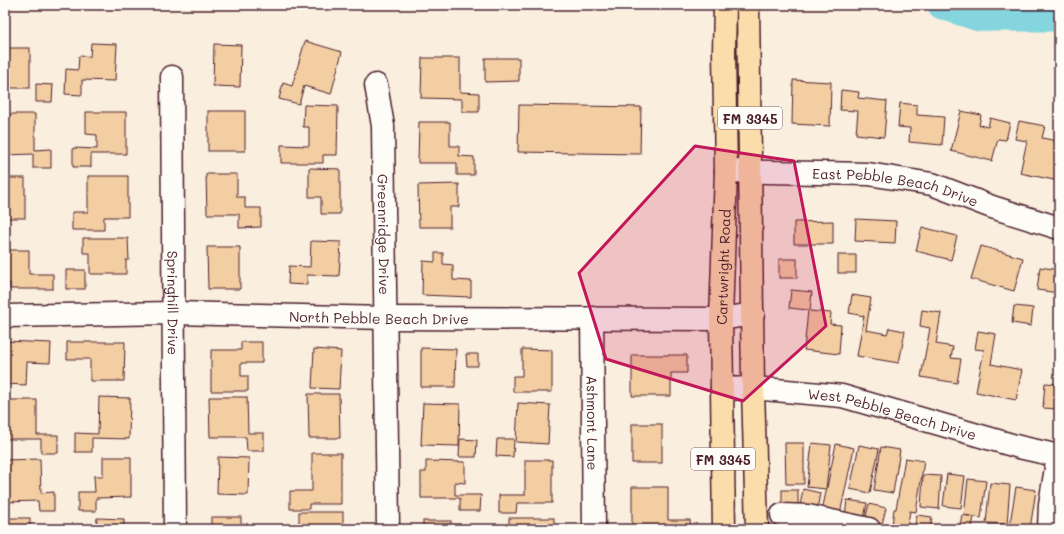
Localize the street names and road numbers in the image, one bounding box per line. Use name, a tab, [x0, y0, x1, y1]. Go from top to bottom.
road number: FM 3345	[718, 107, 782, 129]
street label: East Pebble Beach Drive	[812, 163, 981, 210]
street label: Greenridge Drive	[374, 174, 395, 295]
street label: Cartwright Road	[711, 209, 734, 325]
street label: Springhill Drive	[164, 251, 183, 355]
street label: North Pebble Beach Drive	[289, 306, 469, 328]
street label: Ashmont Lane	[583, 375, 603, 471]
street label: West Pebble Beach Drive	[807, 383, 979, 444]
road number: FM 3345	[691, 448, 755, 470]

